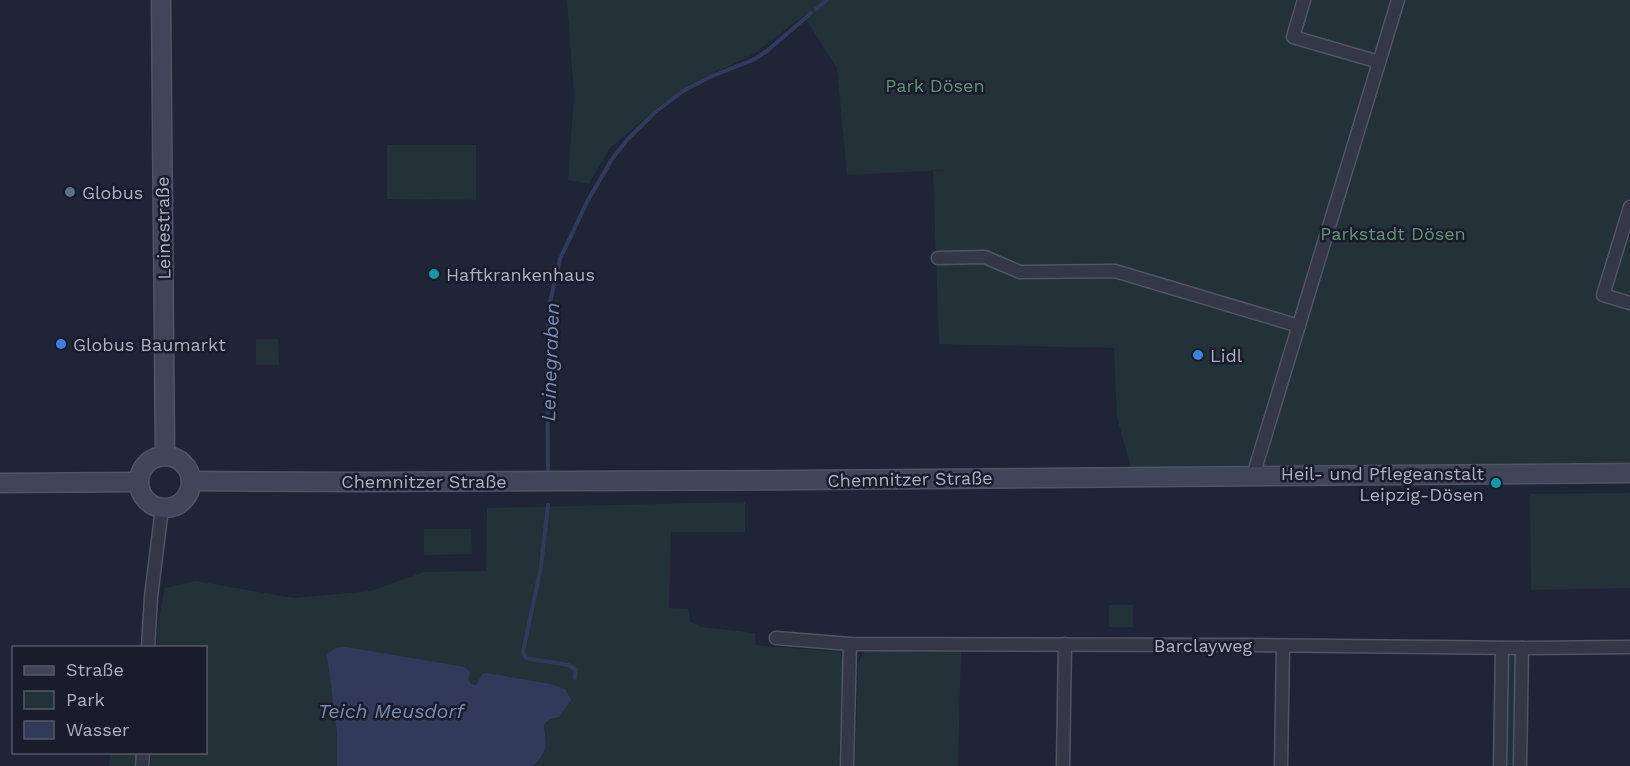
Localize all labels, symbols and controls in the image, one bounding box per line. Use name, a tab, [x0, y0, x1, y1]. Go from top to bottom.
park label: Park Dösen	[885, 75, 985, 96]
street label: Leinestraße	[152, 176, 174, 280]
place label: Globus	[82, 182, 143, 203]
marker: Globus	[63, 185, 77, 199]
park label: Parkstadt Dösen	[1320, 223, 1466, 244]
place label: Haftkrankenhaus	[446, 264, 595, 285]
marker: Haftkrankenhaus	[427, 267, 441, 281]
water label: Leinegraben	[536, 302, 564, 422]
place label: Globus Baumarkt	[73, 334, 226, 355]
marker: Globus Baumarkt	[54, 337, 68, 351]
place label: Lidl	[1210, 345, 1243, 366]
marker: Lidl	[1191, 348, 1205, 362]
place label: Heil- und Pflegeanstalt Leipzig-Dösen	[1281, 463, 1484, 505]
street label: Chemnitzer Straße	[827, 467, 993, 491]
street label: Chemnitzer Straße	[341, 471, 507, 492]
marker: Heil- und Pflegeanstalt Leipzig-Dösen	[1489, 476, 1503, 490]
street label: Barclayweg	[1154, 635, 1253, 656]
legend	[12, 646, 207, 754]
text: Straße	[66, 659, 124, 680]
text: Park	[66, 689, 105, 710]
water label: Teich Meusdorf	[318, 699, 466, 723]
text: Wasser	[66, 719, 129, 740]

